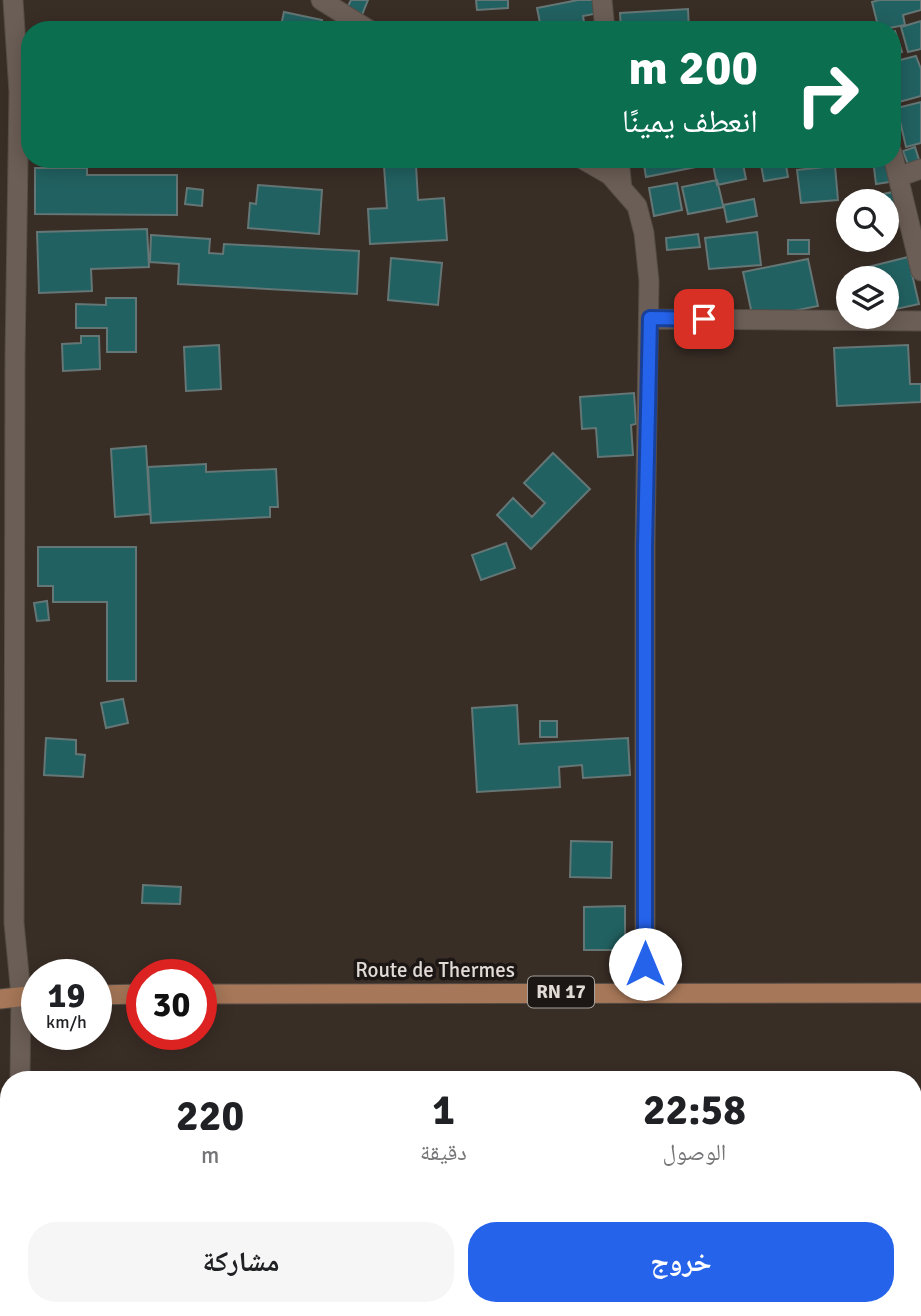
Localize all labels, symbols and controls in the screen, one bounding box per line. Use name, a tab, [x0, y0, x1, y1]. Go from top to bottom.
text: 200 m	[628, 38, 758, 98]
icon: right	[782, 49, 873, 140]
text: انعطف يمينًا	[622, 102, 758, 141]
map controls	[836, 189, 899, 329]
button: search	[836, 189, 899, 252]
button: layers	[836, 266, 899, 329]
pin	[674, 289, 734, 349]
icon: arrive	[685, 300, 723, 338]
position arrow	[608, 927, 682, 1001]
street label: Route de Thermes	[355, 957, 515, 983]
speed limit sign: 30	[126, 959, 217, 1050]
text: 19	[48, 974, 85, 1017]
road number: RN 17	[528, 976, 594, 1008]
text: km/h	[46, 1011, 87, 1033]
text: 1	[432, 1085, 455, 1136]
text: 22:58	[643, 1085, 746, 1136]
text: 220	[176, 1091, 244, 1142]
text: دقيقة	[420, 1138, 467, 1167]
text: الوصول	[663, 1138, 726, 1167]
text: m	[201, 1141, 219, 1170]
button: مشاركة	[28, 1222, 454, 1302]
button: خروج	[468, 1222, 894, 1302]

